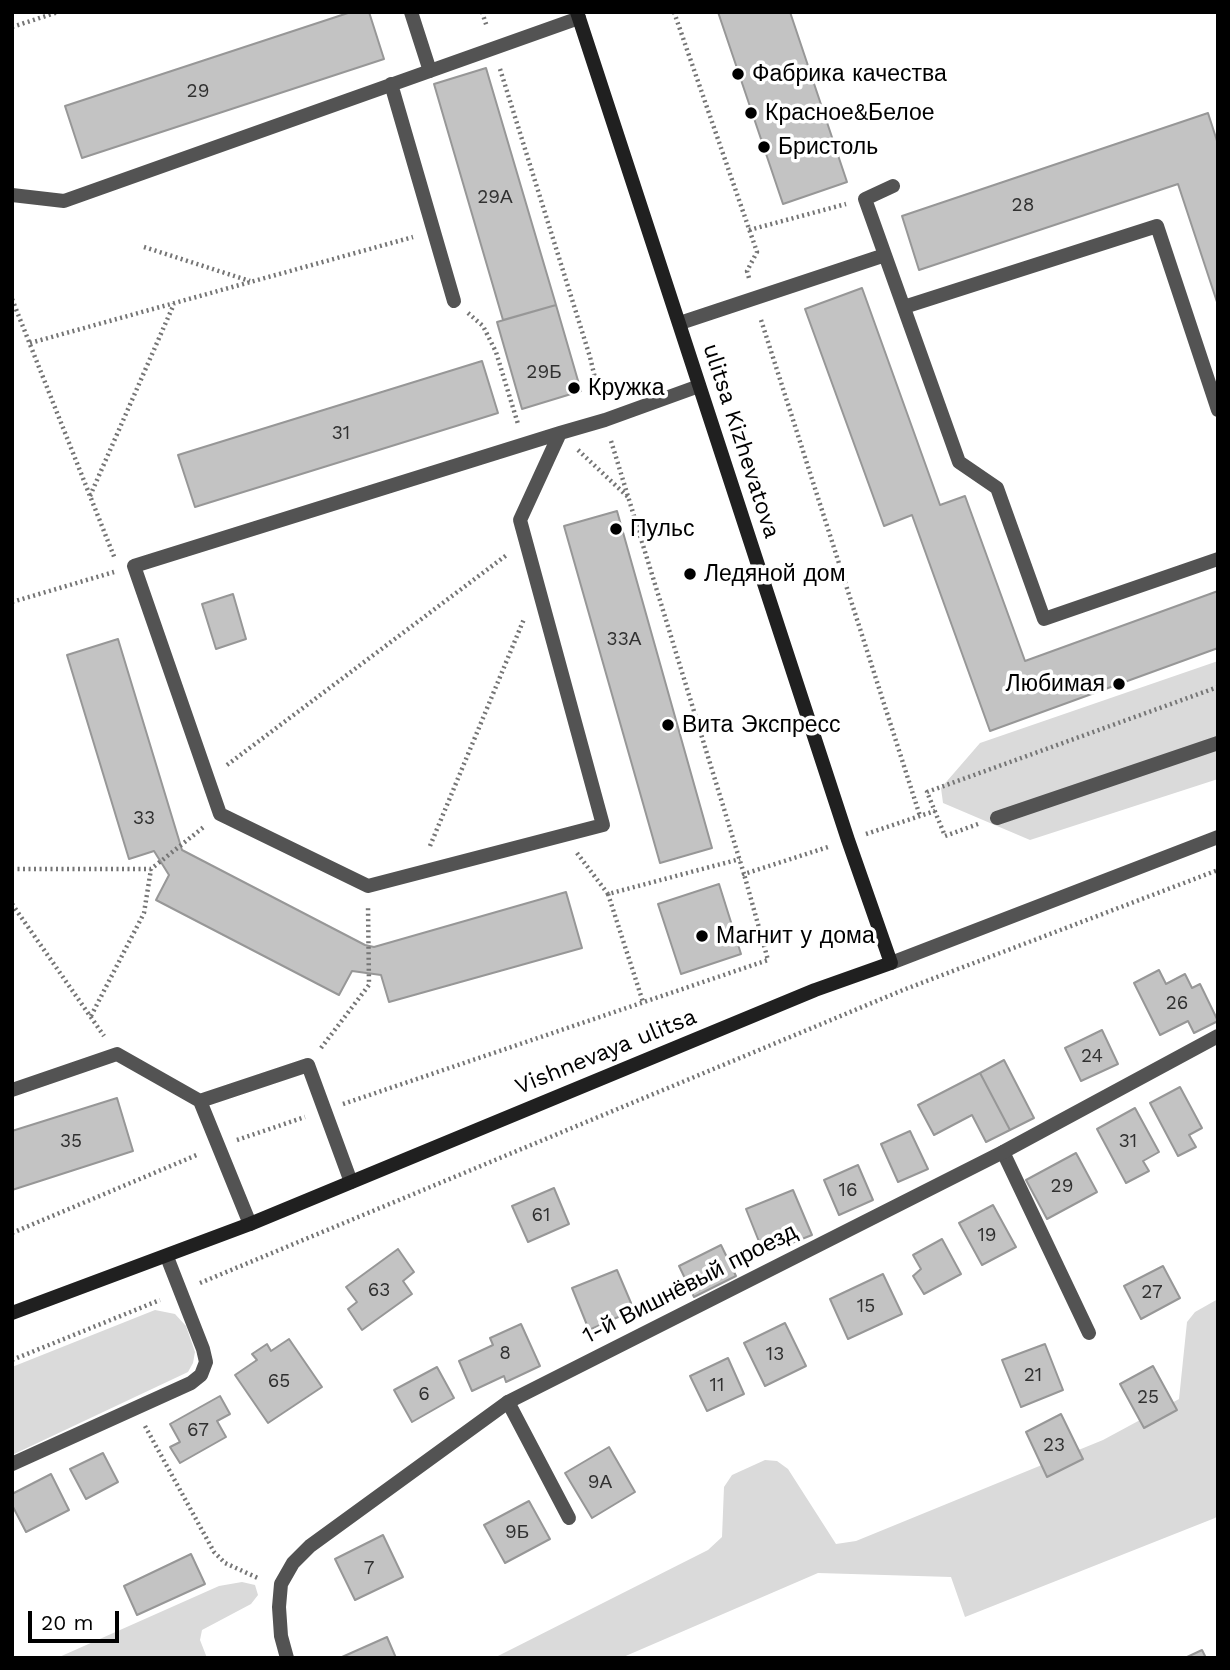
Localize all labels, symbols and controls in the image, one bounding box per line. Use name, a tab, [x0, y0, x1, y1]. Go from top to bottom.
place label: Фабрика качества	[752, 60, 947, 88]
marker: Фабрика качества	[730, 66, 746, 82]
house number: 29	[187, 80, 209, 102]
place label: Красное&Белое	[765, 99, 934, 127]
marker: Красное&Белое	[743, 105, 759, 121]
place label: Бристоль	[778, 133, 878, 161]
marker: Бристоль	[756, 139, 772, 155]
house number: 29А	[477, 186, 513, 208]
house number: 28	[1012, 194, 1034, 216]
street label: ulitsa Kizhevatova	[697, 340, 785, 542]
house number: 29Б	[526, 361, 562, 383]
place label: Кружка	[588, 374, 664, 402]
marker: Кружка	[566, 380, 582, 396]
house number: 31	[332, 422, 350, 444]
place label: Пульс	[630, 515, 694, 543]
marker: Пульс	[608, 521, 624, 537]
place label: Ледяной дом	[704, 560, 845, 588]
marker: Ледяной дом	[682, 566, 698, 582]
house number: 33А	[607, 628, 641, 650]
place label: Любимая	[1006, 670, 1105, 698]
marker: Любимая	[1111, 676, 1127, 692]
place label: Вита Экспресс	[682, 711, 840, 739]
marker: Вита Экспресс	[660, 717, 676, 733]
house number: 33	[133, 807, 155, 829]
place label: Магнит у дома	[716, 922, 875, 950]
marker: Магнит у дома	[694, 928, 710, 944]
house number: 26	[1166, 992, 1188, 1014]
street label: Vishnevaya ulitsa	[511, 1003, 701, 1101]
house number: 24	[1081, 1045, 1103, 1067]
house number: 35	[60, 1130, 82, 1152]
house number: 31	[1119, 1130, 1137, 1152]
house number: 29	[1051, 1175, 1073, 1197]
house number: 16	[839, 1179, 857, 1201]
house number: 61	[532, 1204, 550, 1226]
street label: 1-й Вишнёвый проезд	[578, 1218, 802, 1350]
house number: 19	[977, 1224, 997, 1246]
house number: 63	[368, 1279, 390, 1301]
house number: 27	[1141, 1281, 1163, 1303]
house number: 15	[857, 1295, 875, 1317]
house number: 8	[499, 1342, 511, 1364]
house number: 13	[766, 1343, 784, 1365]
house number: 21	[1024, 1364, 1042, 1386]
house number: 65	[268, 1370, 290, 1392]
house number: 11	[710, 1374, 724, 1396]
house number: 6	[418, 1383, 430, 1405]
house number: 25	[1137, 1386, 1159, 1408]
house number: 67	[187, 1419, 209, 1441]
house number: 23	[1043, 1434, 1065, 1456]
house number: 9А	[588, 1471, 612, 1493]
house number: 9Б	[505, 1521, 529, 1543]
house number: 7	[364, 1557, 374, 1579]
scale bar	[32, 1596, 122, 1640]
text: 20 m	[41, 1610, 93, 1635]

